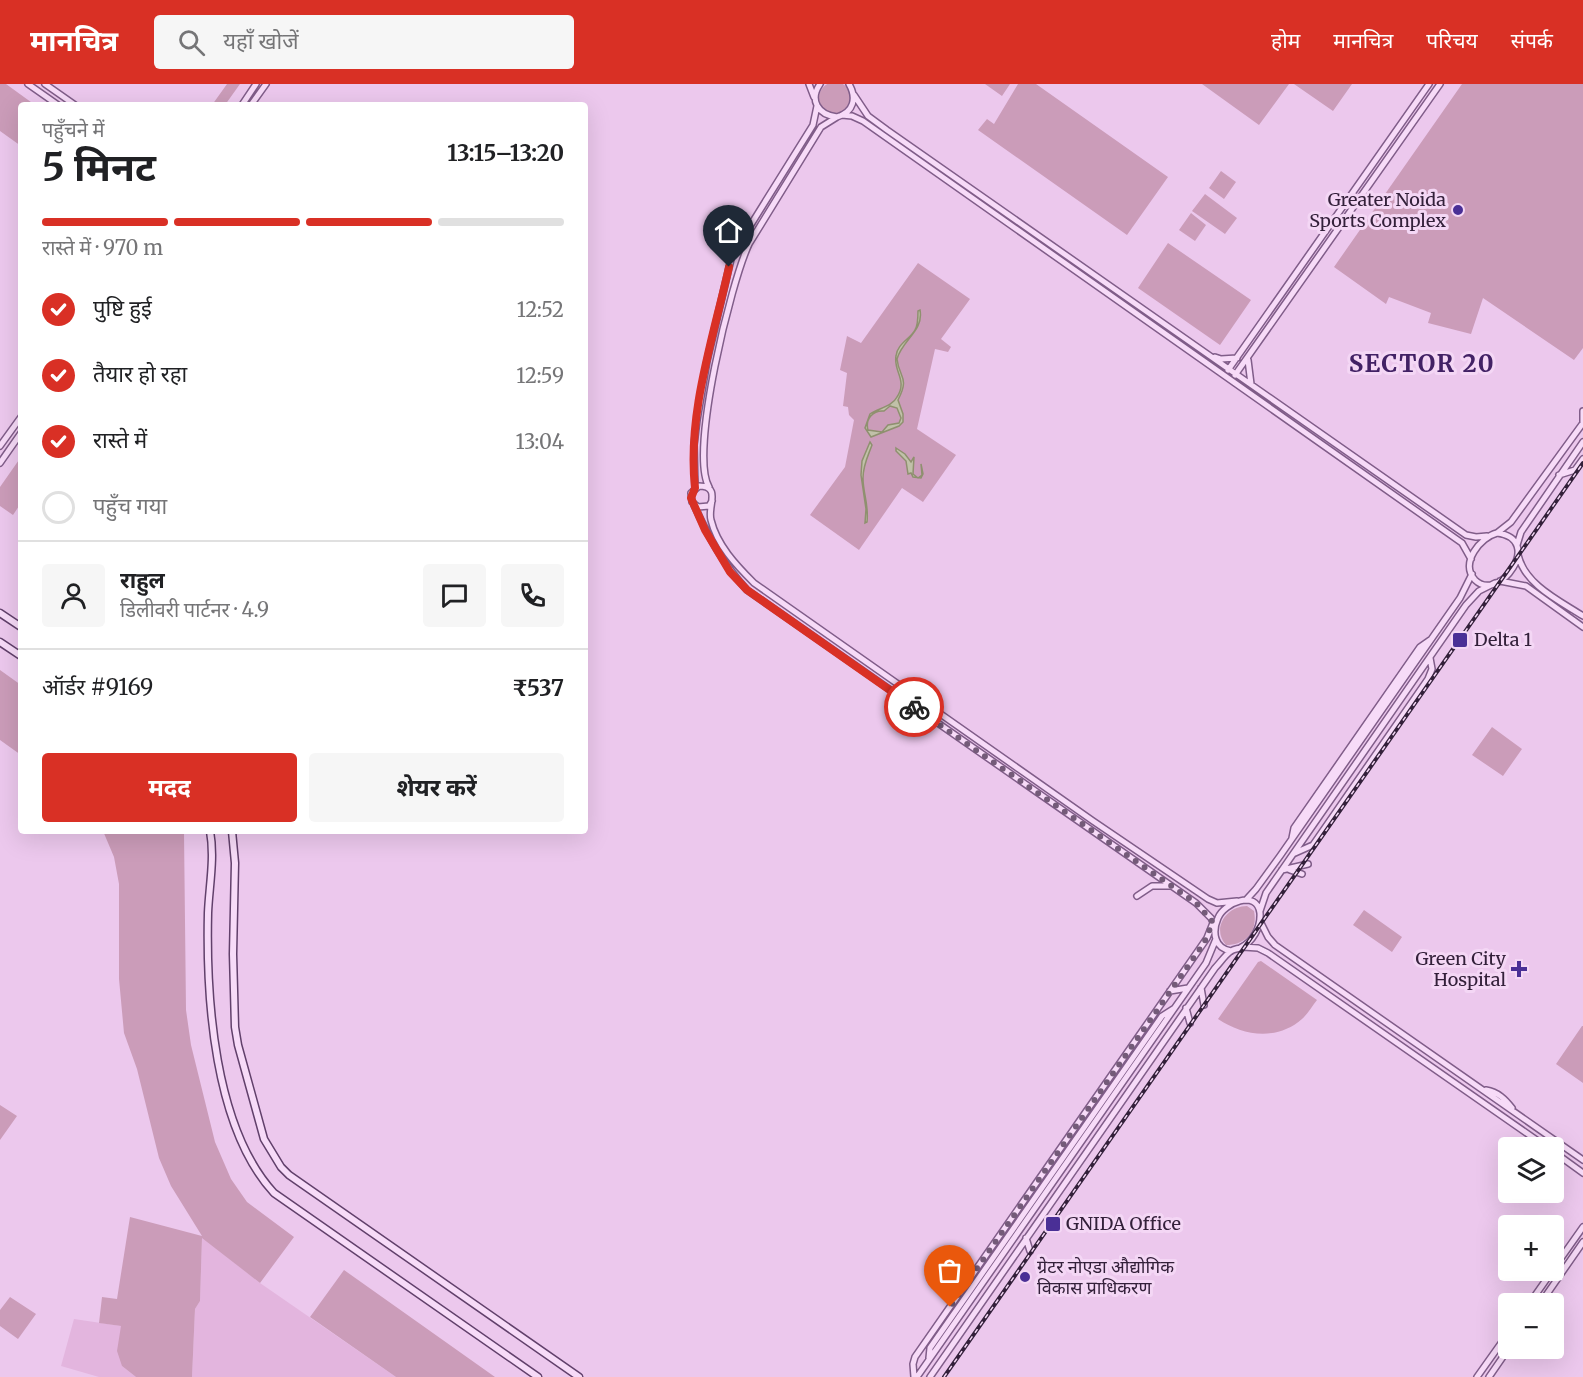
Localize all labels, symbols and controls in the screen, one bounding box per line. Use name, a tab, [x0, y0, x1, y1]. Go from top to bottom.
search box	[154, 15, 574, 69]
text: मानचित्र	[30, 23, 118, 59]
icon: search	[175, 26, 208, 59]
text: यहाँ खोजें	[223, 27, 299, 55]
text: होम	[1271, 27, 1300, 54]
text: मानचित्र	[1333, 27, 1393, 54]
text: परिचय	[1426, 27, 1478, 54]
text: संपर्क	[1511, 27, 1553, 54]
text: पहुँचने में	[42, 117, 104, 142]
text: 13:15–13:20	[447, 139, 564, 167]
text: 5 मिनट	[42, 143, 156, 192]
place label: Greater Noida Sports Complex	[1309, 188, 1446, 232]
marker: Greater Noida Sports Complex	[1451, 203, 1465, 217]
pin	[703, 205, 754, 267]
icon: home	[712, 214, 745, 247]
text: रास्ते में · 970 m	[42, 235, 163, 260]
icon: check	[42, 293, 75, 326]
text: पुष्टि हुई	[93, 294, 152, 322]
text: 12:52	[517, 297, 564, 322]
district label: SECTOR 20	[1349, 348, 1495, 379]
icon: check	[42, 359, 75, 392]
text: तैयार हो रहा	[93, 360, 187, 388]
text: 12:59	[516, 363, 564, 388]
icon: check	[42, 425, 75, 458]
text: रास्ते में	[93, 426, 147, 454]
text: 13:04	[515, 429, 564, 454]
text: पहुँच गया	[93, 492, 167, 520]
button: person	[42, 564, 105, 627]
button: chat	[423, 564, 486, 627]
button: phone	[501, 564, 564, 627]
text: राहुल	[120, 566, 165, 594]
text: डिलीवरी पार्टनर · 4.9	[120, 597, 269, 622]
place label: Delta 1	[1474, 628, 1532, 651]
marker: Delta 1	[1451, 631, 1469, 649]
text: ऑर्डर #9169	[42, 673, 153, 701]
text: ₹537	[512, 674, 564, 702]
courier	[884, 677, 944, 737]
icon: bike	[898, 691, 931, 724]
button: मदद	[42, 753, 297, 822]
button: शेयर करें	[309, 753, 564, 822]
place label: Green City Hospital	[1416, 947, 1507, 991]
marker: Green City Hospital	[1510, 960, 1528, 978]
map controls	[1498, 1137, 1564, 1359]
button: layers	[1498, 1137, 1564, 1203]
place label: GNIDA Office	[1066, 1212, 1181, 1235]
marker: GNIDA Office	[1044, 1215, 1062, 1233]
button: +	[1498, 1215, 1564, 1281]
pin	[924, 1245, 975, 1307]
icon: bag	[933, 1254, 966, 1287]
place label: ग्रेटर नोएडा औद्योगिक विकास प्राधिकरण	[1037, 1255, 1175, 1299]
marker: ग्रेटर नोएडा औद्योगिक विकास प्राधिकरण	[1018, 1270, 1032, 1284]
button: −	[1498, 1293, 1564, 1359]

